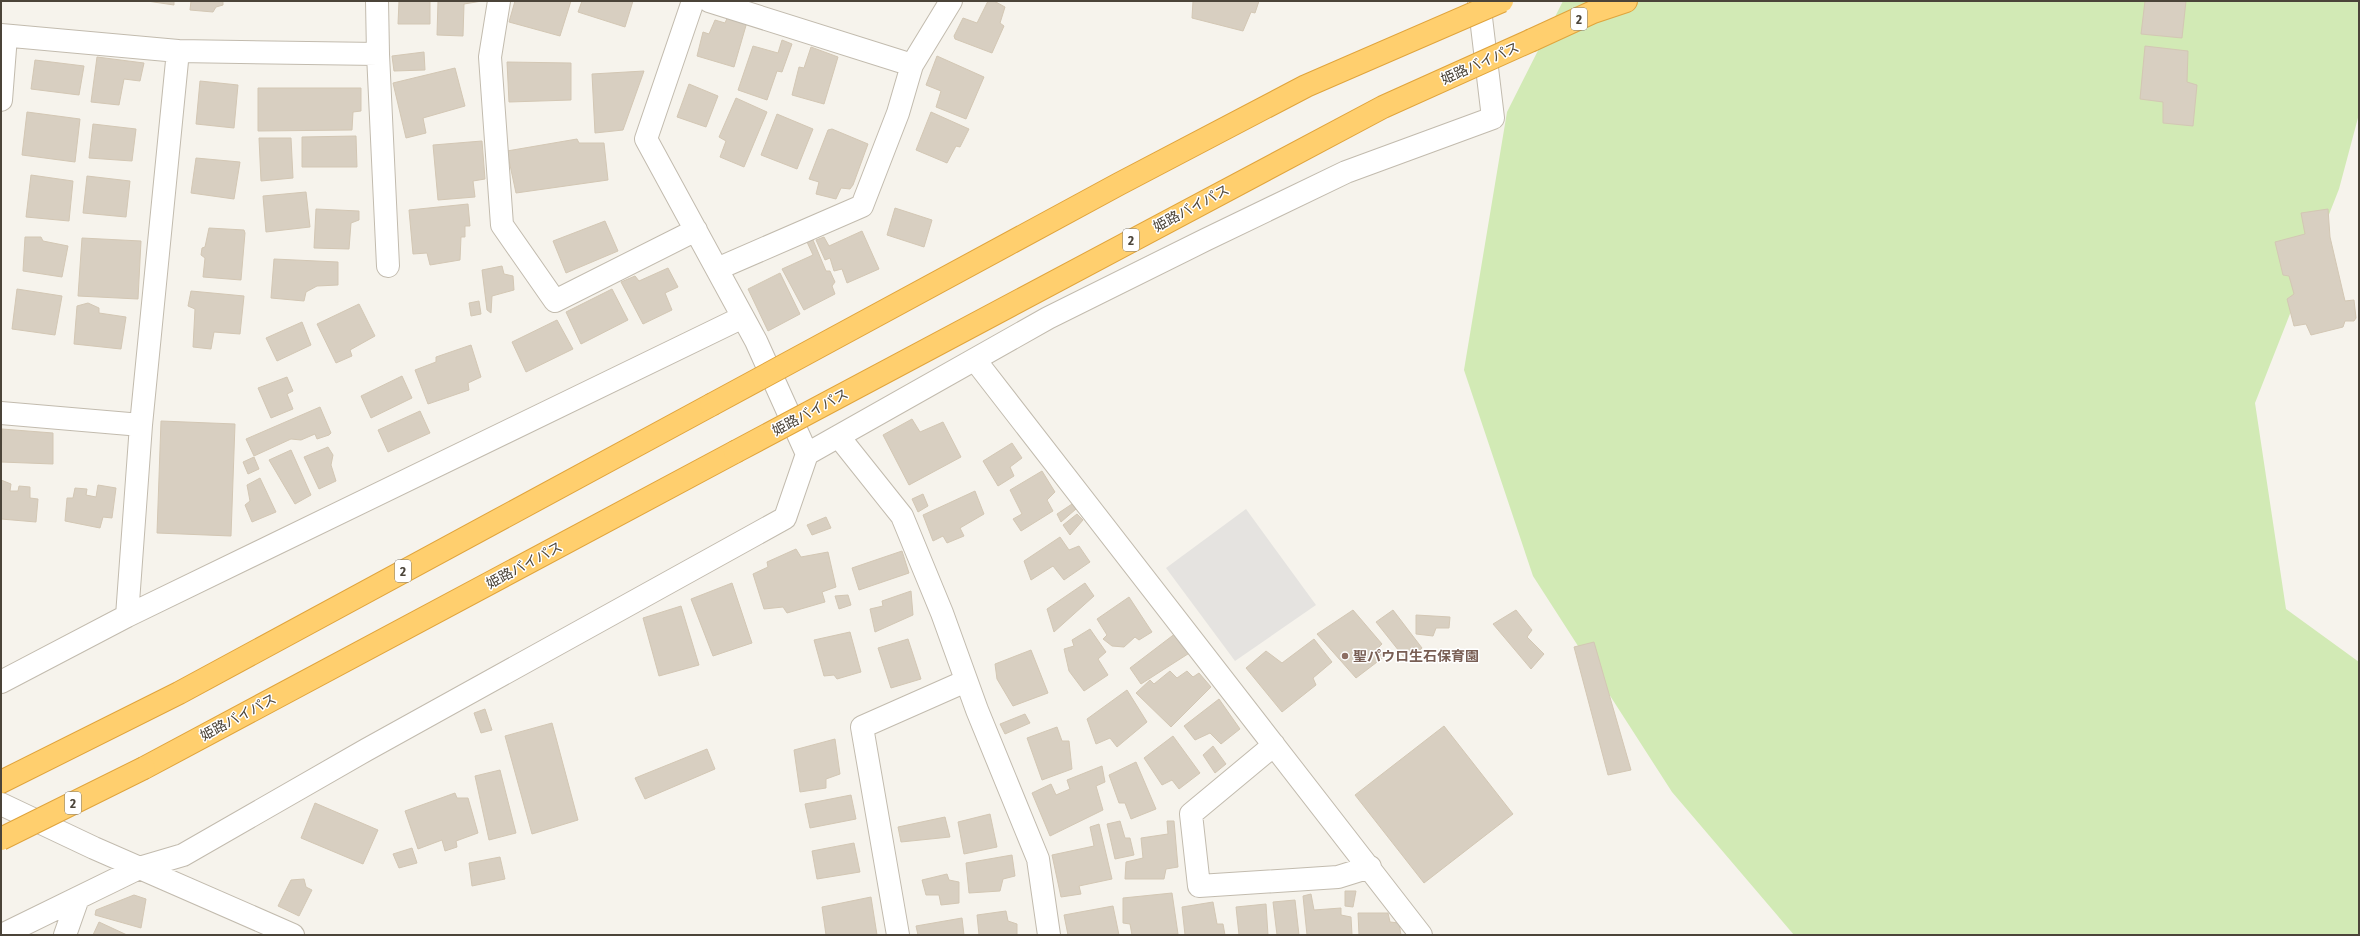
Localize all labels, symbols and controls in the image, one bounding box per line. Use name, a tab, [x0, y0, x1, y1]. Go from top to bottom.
road number: 2	[1571, 8, 1587, 30]
street label: 姫路バイパス	[1438, 39, 1522, 88]
street label: 姫路バイパス	[1150, 181, 1232, 236]
road number: 2	[1123, 229, 1139, 251]
street label: 姫路バイパス	[769, 385, 851, 440]
street label: 姫路バイパス	[483, 538, 565, 593]
road number: 2	[395, 560, 411, 582]
place label: 聖パウロ生石保育園	[1353, 648, 1479, 665]
marker: 聖パウロ生石保育園	[1340, 651, 1350, 661]
street label: 姫路バイパス	[197, 690, 279, 745]
road number: 2	[65, 792, 81, 814]

